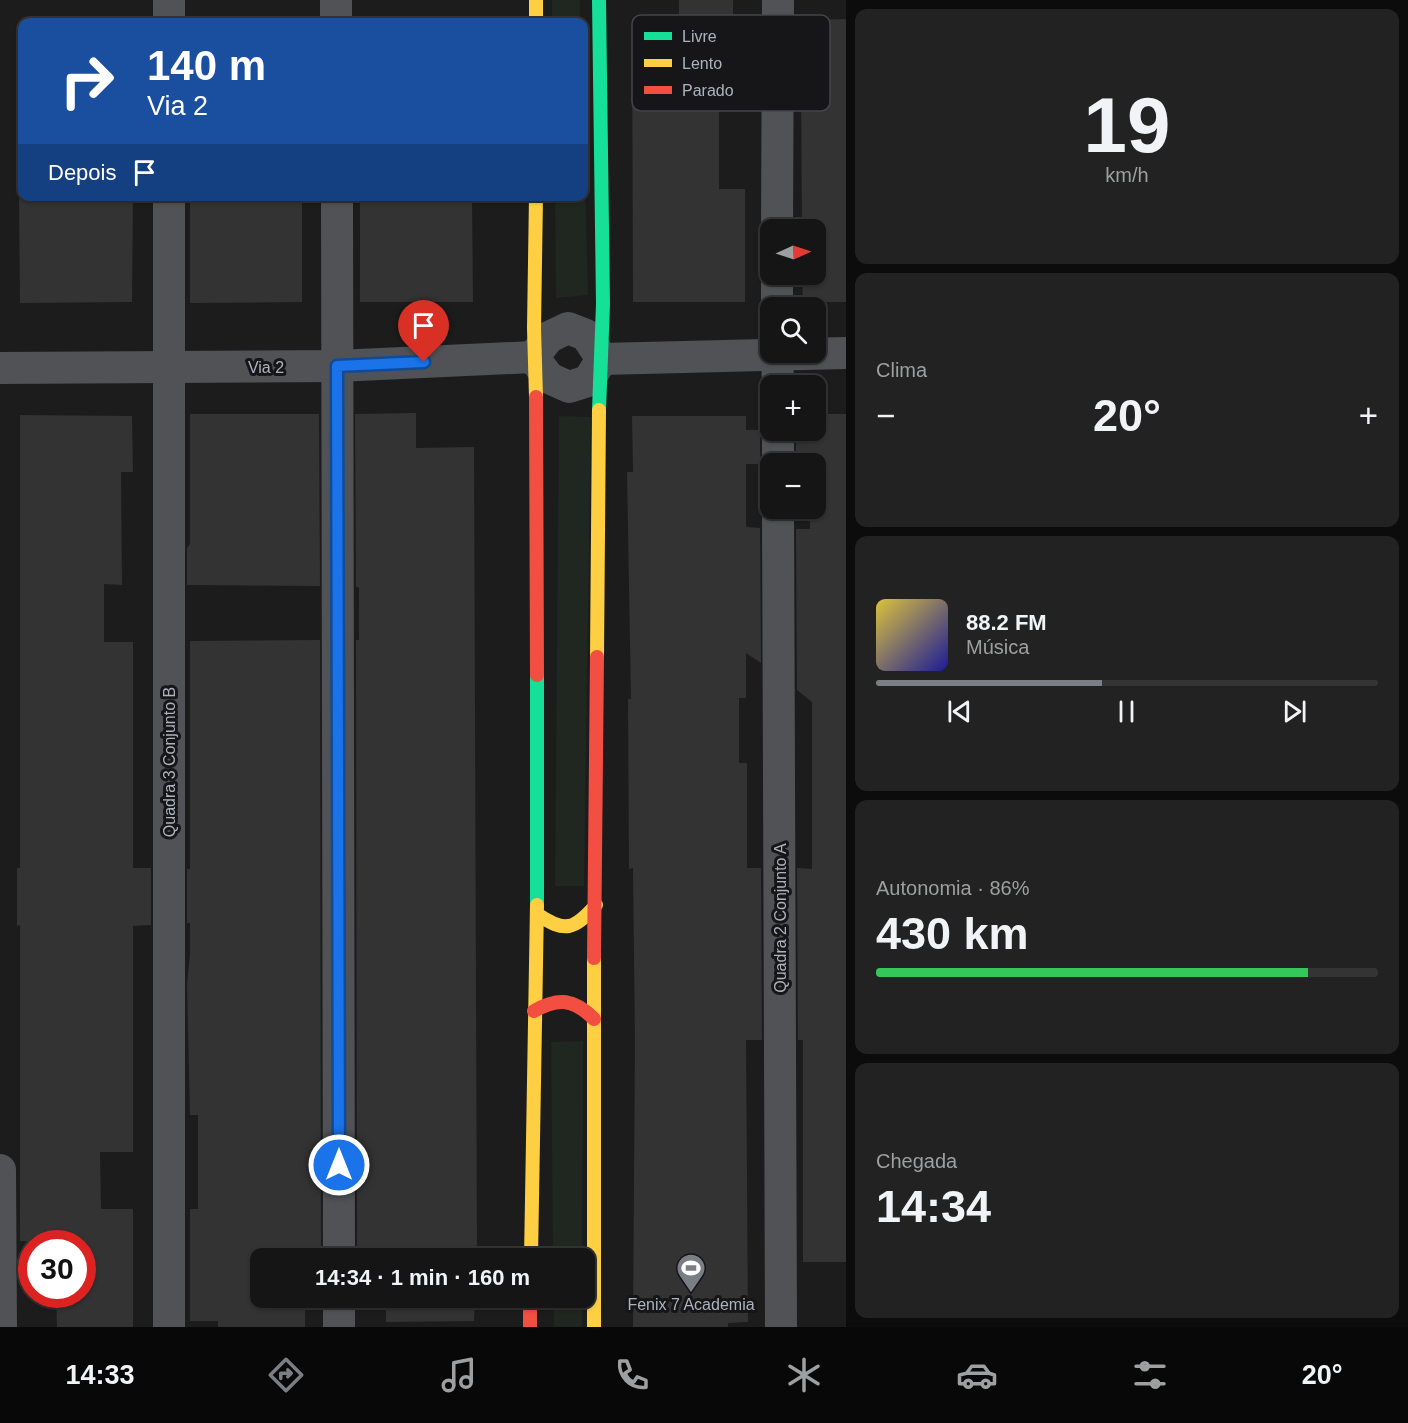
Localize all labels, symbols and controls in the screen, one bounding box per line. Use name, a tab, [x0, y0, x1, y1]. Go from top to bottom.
legend	[632, 15, 830, 111]
text: Livre	[682, 28, 717, 45]
icon: right	[48, 42, 126, 120]
text: 140 m	[147, 42, 266, 89]
text: Lento	[682, 55, 722, 72]
text: 19	[1084, 81, 1170, 169]
text: Parado	[682, 82, 734, 99]
text: Via 2	[147, 91, 208, 121]
icon: arrive	[128, 156, 161, 189]
text: Depois	[48, 160, 116, 185]
text: km/h	[1105, 164, 1149, 186]
north arrow	[760, 219, 826, 285]
map controls	[760, 219, 826, 519]
button: search	[760, 297, 826, 363]
pin	[398, 300, 449, 362]
icon: arrive	[407, 309, 440, 342]
street label: Via 2	[248, 359, 284, 376]
text: Clima	[876, 359, 927, 381]
button: +	[760, 375, 826, 441]
text: 20°	[1093, 390, 1161, 441]
text: −	[876, 397, 895, 434]
text: +	[1359, 397, 1378, 434]
button: −	[760, 453, 826, 519]
text: 88.2 FM	[966, 610, 1047, 635]
text: Música	[966, 636, 1029, 658]
street label: Quadra 3 Conjunto B	[161, 687, 178, 837]
icon: previous	[943, 695, 976, 728]
icon: pause	[1110, 695, 1143, 728]
icon: next	[1278, 695, 1311, 728]
street label: Quadra 2 Conjunto A	[772, 843, 789, 993]
text: Autonomia · 86%	[876, 877, 1029, 899]
text: 430 km	[876, 908, 1029, 959]
position arrow	[307, 1133, 371, 1197]
text: Chegada	[876, 1150, 957, 1172]
text: 14:34	[876, 1181, 991, 1232]
speed limit sign: 30	[18, 1230, 96, 1308]
sports icon: Fenix 7 Academia	[675, 1252, 707, 1294]
text: 14:34 · 1 min · 160 m	[315, 1265, 530, 1290]
place label: Fenix 7 Academia	[627, 1296, 755, 1313]
icon: directions	[265, 1354, 307, 1396]
icon: music	[438, 1354, 480, 1396]
icon: phone	[611, 1354, 653, 1396]
icon: climate	[783, 1354, 825, 1396]
icon: car	[956, 1354, 998, 1396]
icon: filters	[1129, 1354, 1171, 1396]
text: 14:33	[65, 1360, 134, 1390]
text: 20°	[1302, 1360, 1343, 1390]

